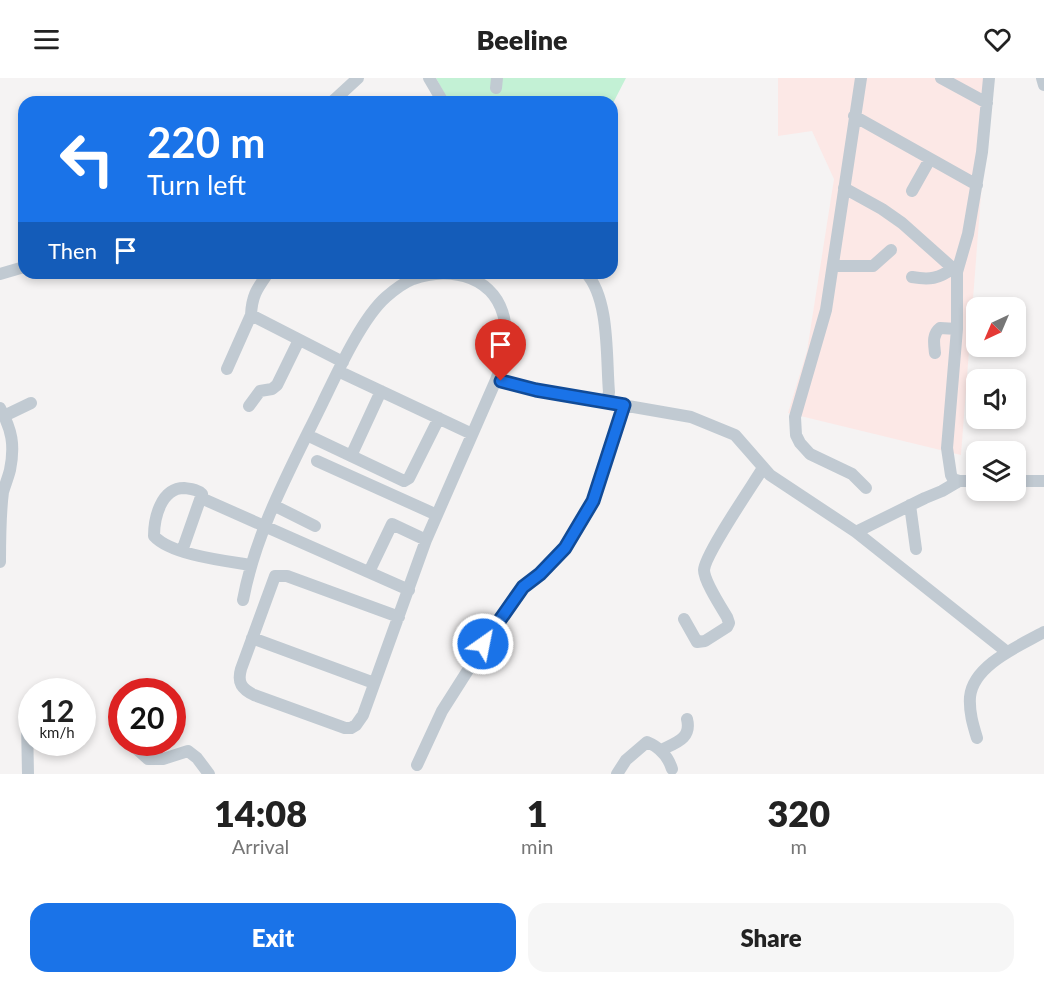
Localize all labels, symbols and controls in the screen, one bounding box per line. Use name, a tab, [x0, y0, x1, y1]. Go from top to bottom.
icon: menu	[30, 23, 63, 56]
text: Beeline	[476, 23, 568, 56]
icon: heart	[981, 23, 1014, 56]
text: 220 m	[147, 117, 265, 167]
icon: left	[48, 120, 126, 198]
text: Turn left	[147, 168, 246, 201]
icon: arrive	[109, 234, 142, 267]
text: Then	[48, 237, 97, 264]
north arrow	[966, 297, 1026, 357]
map controls	[966, 297, 1026, 501]
pin	[475, 319, 526, 381]
icon: arrive	[484, 328, 517, 361]
button: sound	[966, 369, 1026, 429]
button: layers	[966, 441, 1026, 501]
position arrow	[451, 612, 515, 676]
speed limit sign: 20	[108, 678, 186, 756]
text: 12	[40, 692, 74, 728]
text: km/h	[39, 723, 75, 741]
text: 14:08	[214, 791, 307, 835]
text: 1	[527, 791, 548, 835]
text: 320	[767, 791, 830, 835]
text: Arrival	[232, 834, 289, 858]
text: min	[521, 834, 553, 858]
text: m	[790, 834, 807, 858]
button: Exit	[30, 903, 516, 972]
button: Share	[528, 903, 1014, 972]

